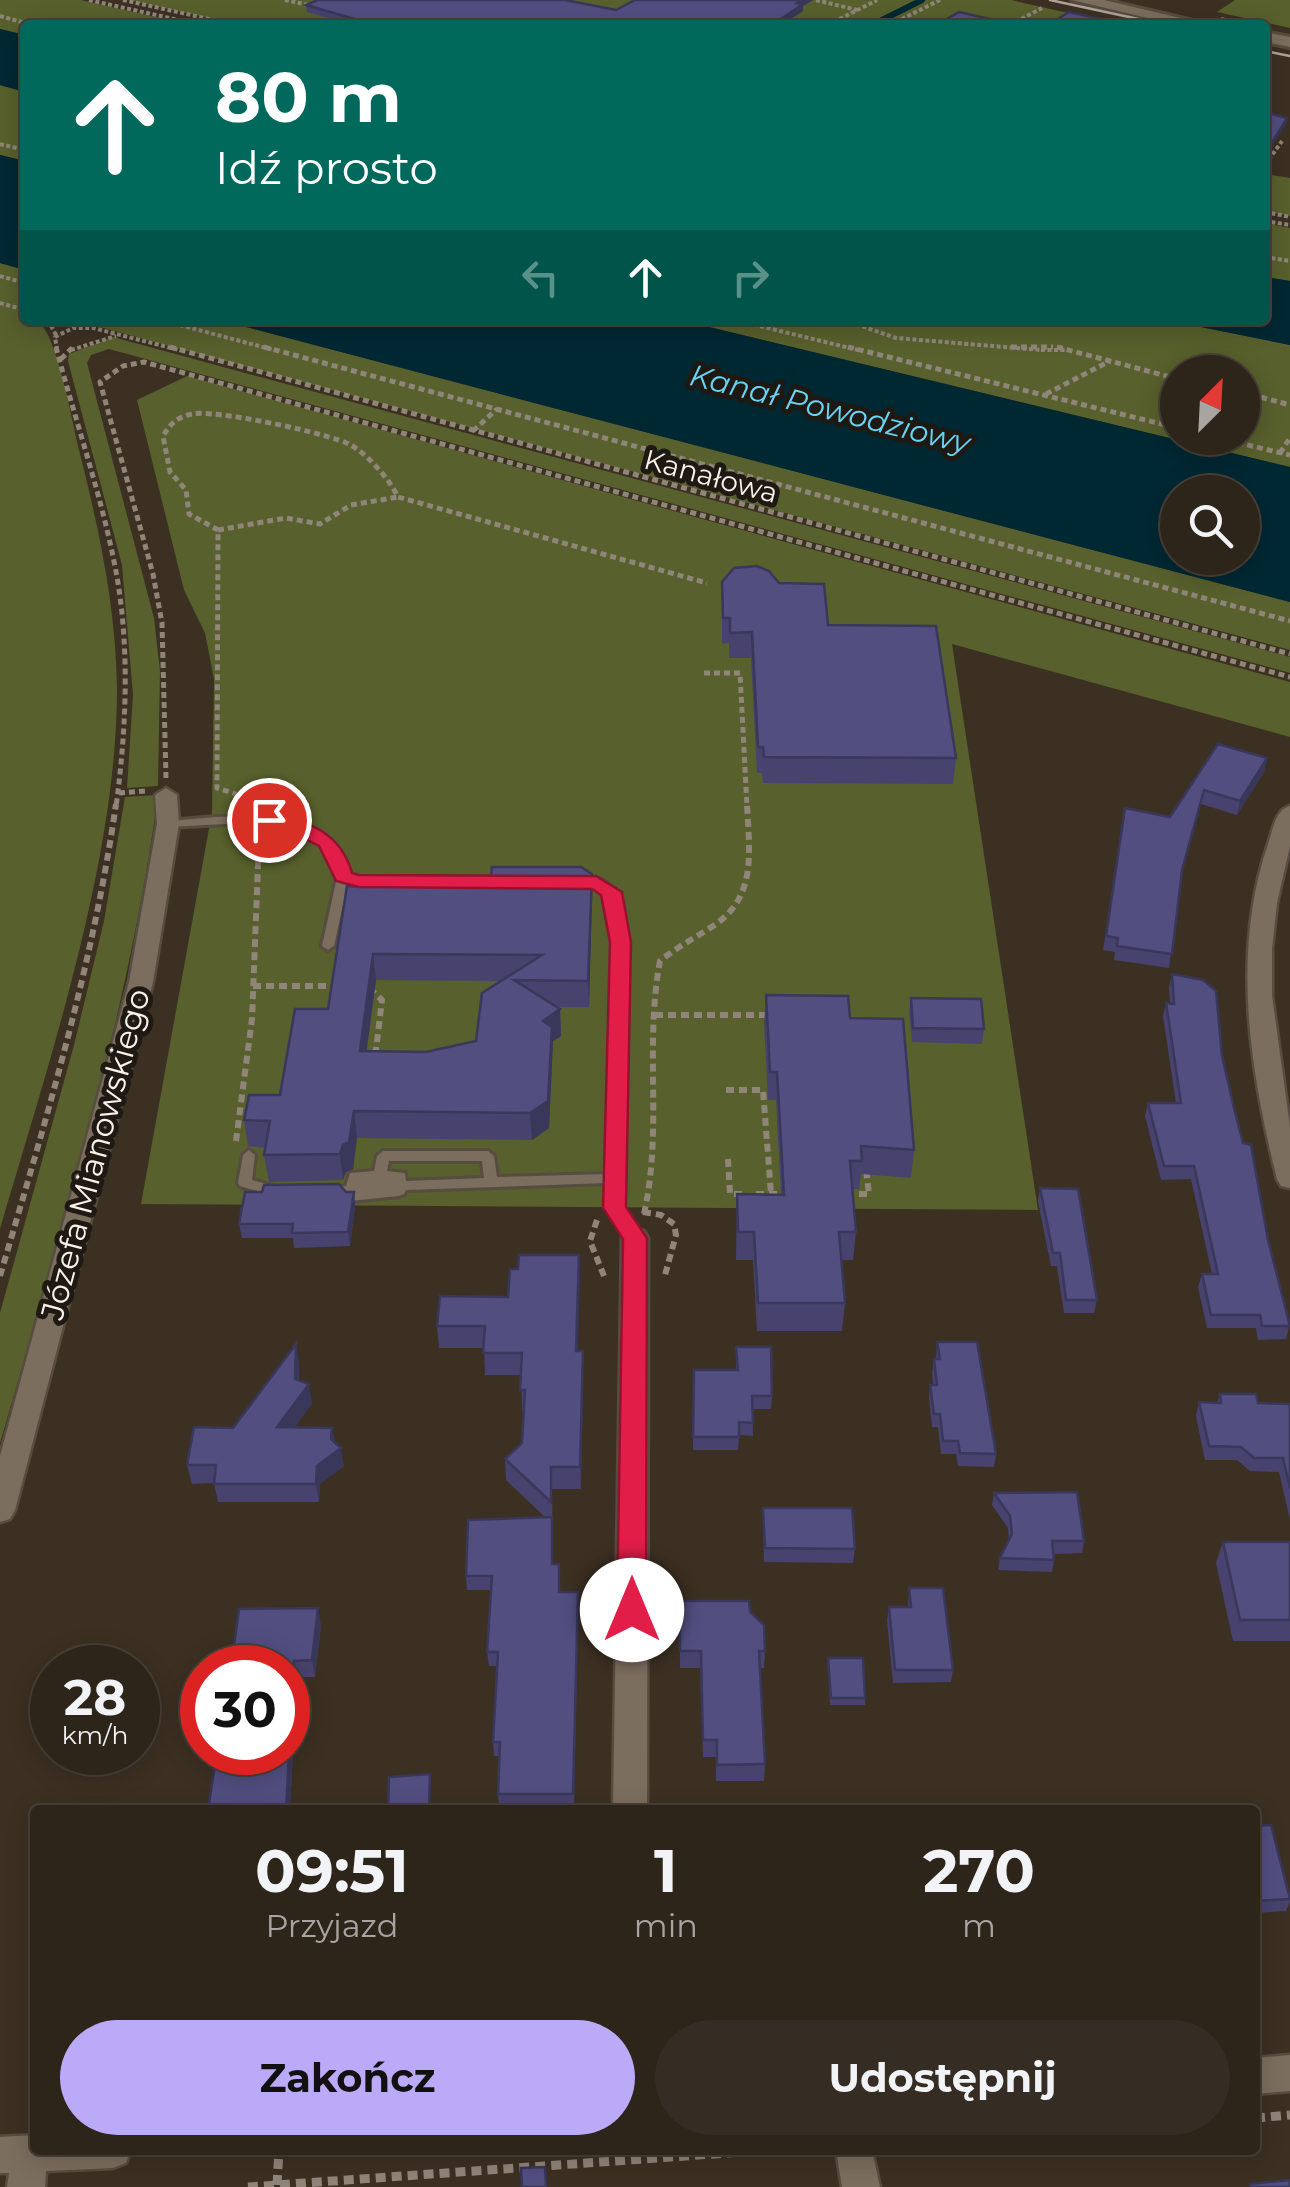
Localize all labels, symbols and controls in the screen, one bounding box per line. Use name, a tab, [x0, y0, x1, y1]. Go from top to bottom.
text: 80 m	[215, 54, 402, 140]
icon: ahead	[50, 60, 180, 190]
text: Idź prosto	[215, 140, 438, 195]
icon: left	[513, 250, 568, 305]
icon: ahead	[618, 250, 673, 305]
icon: right	[723, 250, 778, 305]
north arrow	[1160, 355, 1260, 455]
map controls	[1160, 355, 1260, 575]
water label: Kanał Powodziowy	[686, 356, 976, 462]
street label: Kanałowa	[640, 442, 782, 510]
button: search	[1160, 475, 1260, 575]
pin	[227, 778, 312, 863]
icon: arrive	[242, 793, 297, 848]
street label: Józefa Mianowskiego	[32, 984, 158, 1325]
position arrow	[580, 1558, 684, 1662]
speed limit sign: 30	[180, 1645, 310, 1775]
text: 28	[64, 1667, 126, 1728]
text: km/h	[62, 1720, 128, 1750]
text: 09:51	[255, 1834, 409, 1907]
text: 1	[654, 1834, 678, 1907]
text: 270	[923, 1834, 1035, 1907]
text: Przyjazd	[265, 1906, 398, 1945]
text: min	[634, 1906, 698, 1945]
text: m	[962, 1906, 996, 1945]
button: Zakończ	[60, 2020, 635, 2135]
button: Udostępnij	[655, 2020, 1230, 2135]

